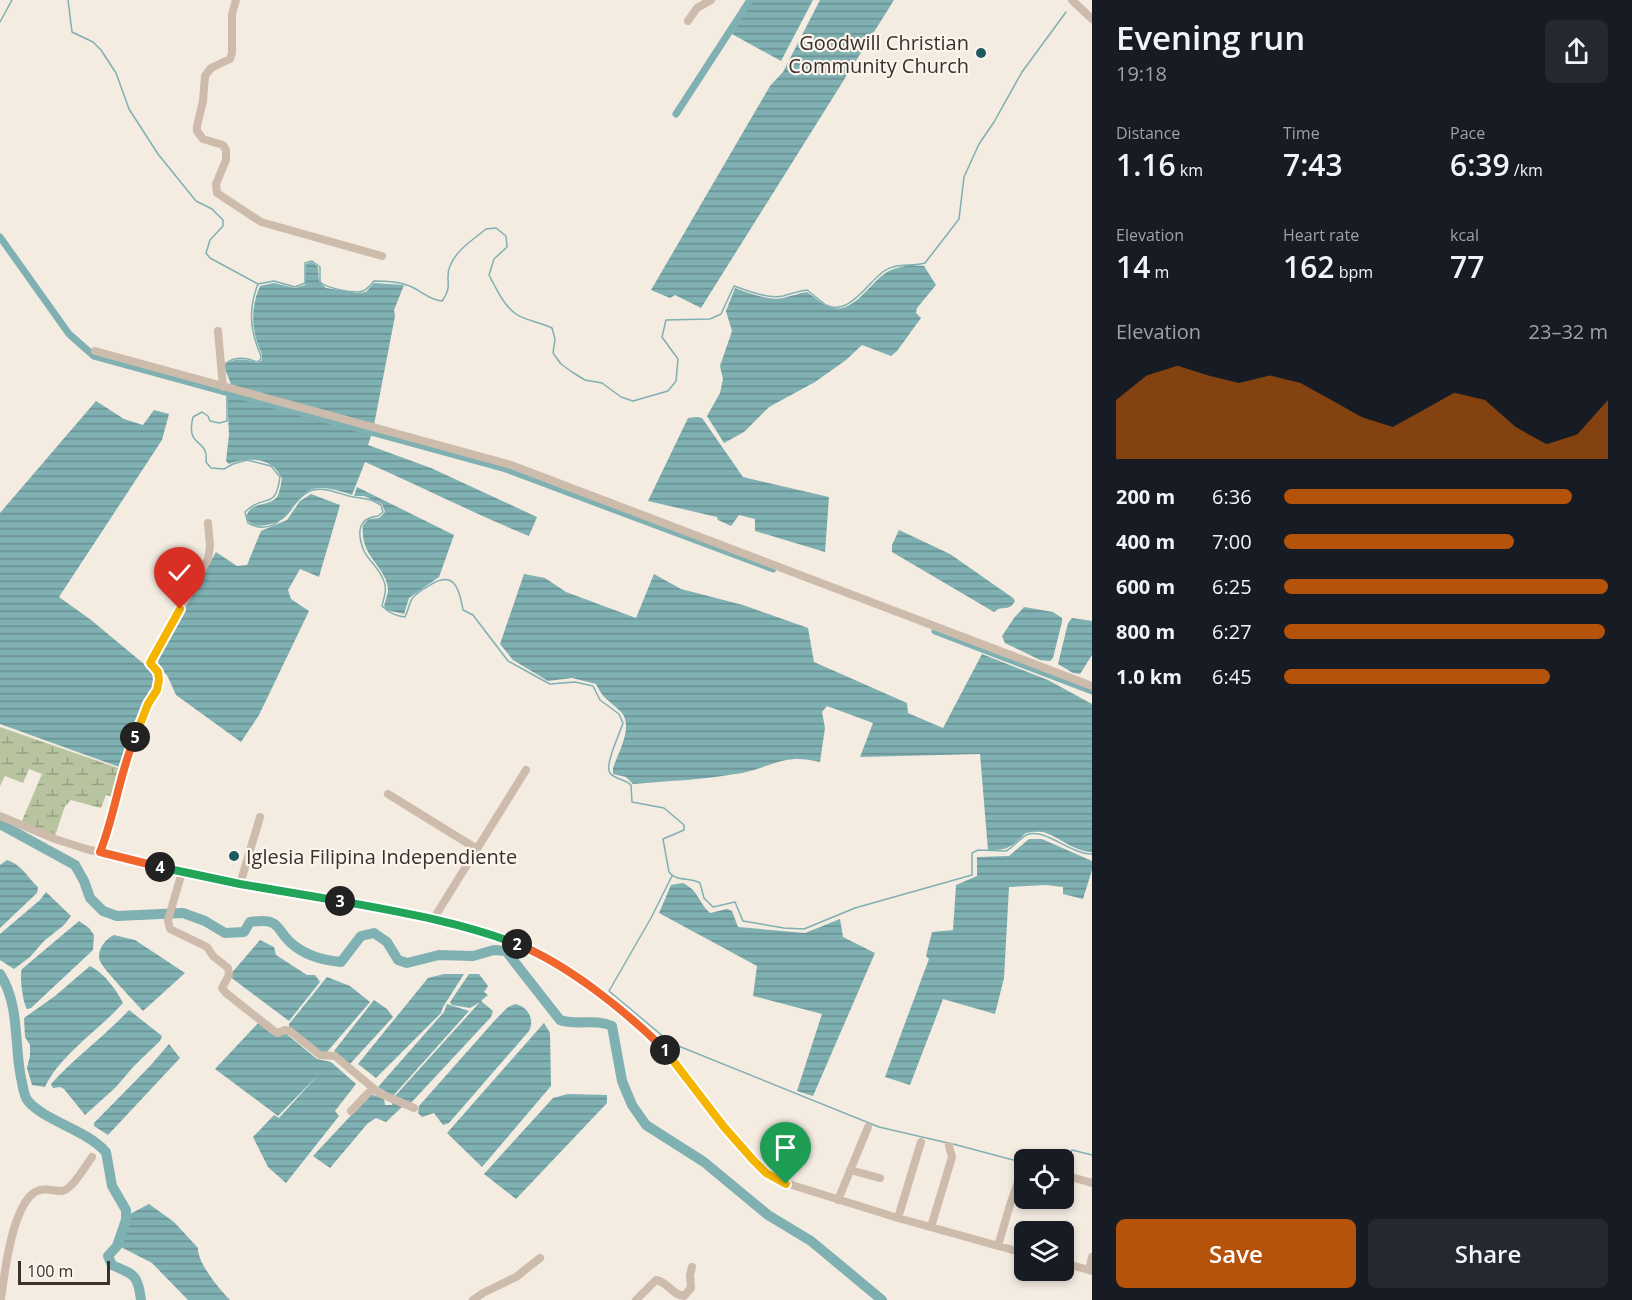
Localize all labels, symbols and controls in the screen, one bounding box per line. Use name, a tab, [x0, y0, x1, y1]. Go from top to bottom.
text: Evening run	[1116, 15, 1305, 60]
button: share	[1545, 20, 1608, 83]
place label: Goodwill Christian Community Church	[788, 29, 969, 79]
marker: Goodwill Christian Community Church	[974, 46, 988, 60]
text: 19:18	[1116, 60, 1167, 87]
text: Distance	[1116, 122, 1180, 144]
text: Time	[1283, 122, 1320, 144]
text: Pace	[1450, 122, 1485, 144]
text: 1.16	[1116, 144, 1176, 185]
text: 7:43	[1283, 144, 1343, 185]
text: 6:39	[1450, 144, 1510, 185]
text: km	[1176, 159, 1203, 181]
text: /km	[1510, 159, 1543, 181]
text: Elevation	[1116, 224, 1184, 246]
text: Heart rate	[1283, 224, 1359, 246]
text: kcal	[1450, 224, 1479, 246]
text: 14	[1116, 246, 1150, 287]
text: 162	[1283, 246, 1334, 287]
text: 77	[1450, 246, 1484, 287]
text: m	[1150, 261, 1169, 283]
text: bpm	[1334, 261, 1373, 283]
text: Elevation	[1116, 318, 1201, 345]
text: 23–32 m	[1529, 318, 1608, 345]
text: 200 m	[1116, 483, 1175, 510]
text: 6:36	[1212, 483, 1252, 510]
text: 400 m	[1116, 528, 1175, 555]
text: 7:00	[1212, 528, 1252, 555]
pin	[154, 547, 205, 609]
icon: check	[163, 556, 196, 589]
text: 600 m	[1116, 573, 1175, 600]
text: 6:25	[1212, 573, 1252, 600]
text: 800 m	[1116, 618, 1175, 645]
text: 6:27	[1212, 618, 1252, 645]
text: 1.0 km	[1116, 663, 1182, 690]
text: 6:45	[1212, 663, 1252, 690]
pin: 5	[120, 722, 150, 752]
text: 5	[130, 726, 140, 748]
place label: Iglesia Filipina Independiente	[246, 843, 517, 870]
marker: Iglesia Filipina Independiente	[227, 849, 241, 863]
pin: 4	[145, 852, 175, 882]
text: 4	[155, 856, 165, 878]
pin: 3	[325, 886, 355, 916]
text: 3	[335, 890, 345, 912]
pin: 2	[502, 929, 532, 959]
text: 2	[512, 933, 522, 955]
pin: 1	[650, 1035, 680, 1065]
text: 1	[660, 1039, 670, 1061]
pin	[760, 1122, 811, 1184]
icon: arrive	[769, 1131, 802, 1164]
map controls	[1014, 1149, 1074, 1281]
button: locate	[1014, 1149, 1074, 1209]
button: Save	[1116, 1219, 1356, 1288]
button: Share	[1368, 1219, 1608, 1288]
button: layers	[1014, 1221, 1074, 1281]
scale bar	[18, 1258, 110, 1286]
text: 100 m	[27, 1260, 73, 1282]

